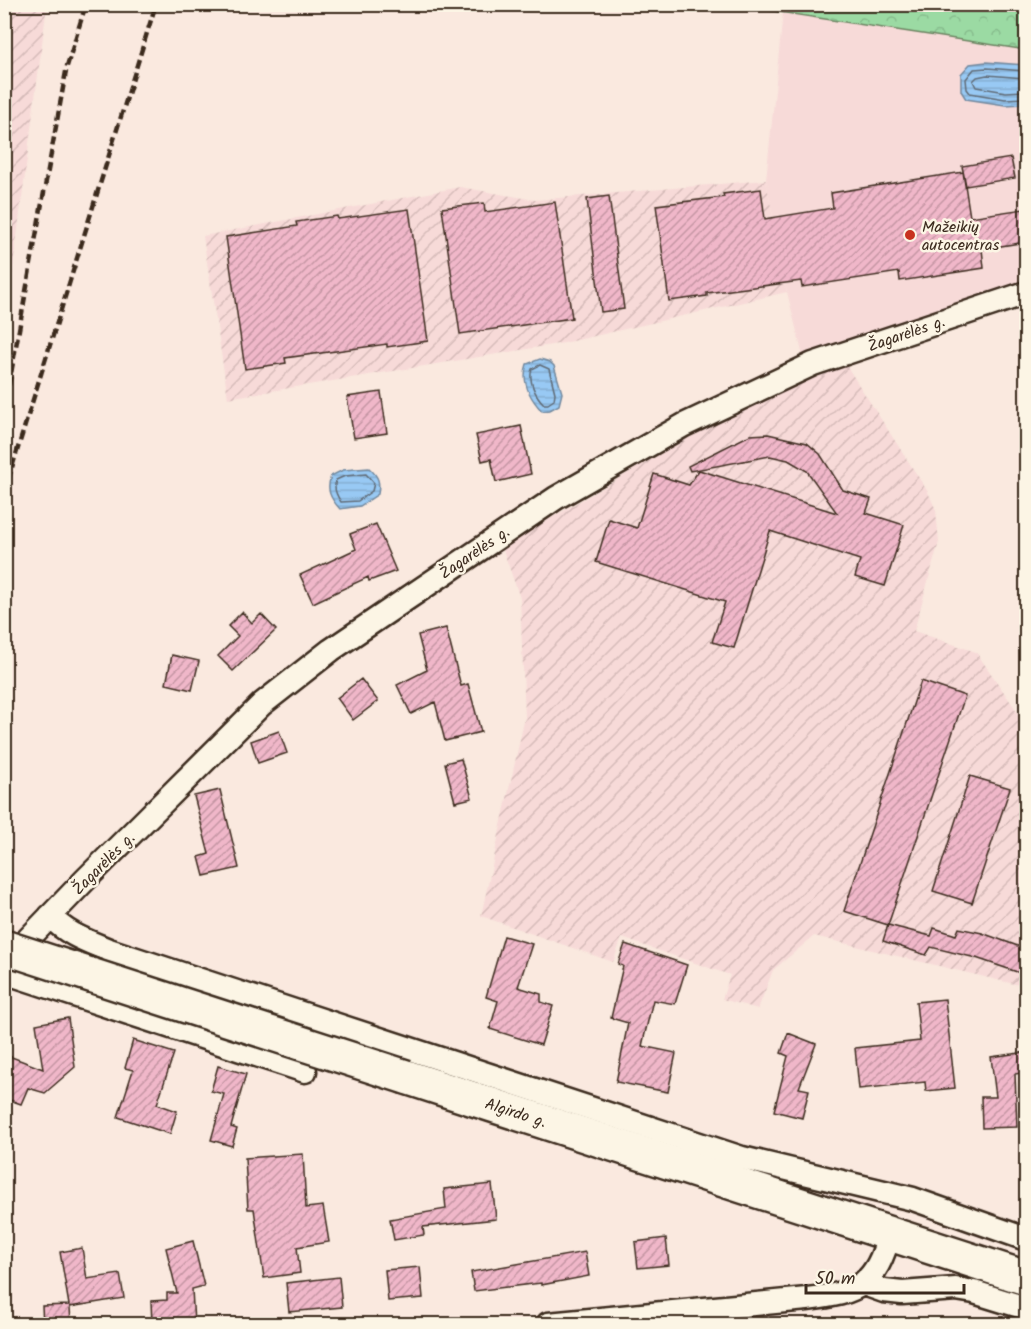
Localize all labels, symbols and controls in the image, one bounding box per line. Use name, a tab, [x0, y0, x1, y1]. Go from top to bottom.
place label: Mažeikių autocentras	[922, 215, 999, 258]
marker: Mažeikių autocentras	[903, 228, 917, 242]
street label: Žagarėlės g.	[864, 310, 949, 359]
street label: Žagarėlės g.	[435, 520, 515, 586]
street label: Žagarėlės g.	[67, 827, 141, 901]
street label: Algirdo g.	[482, 1092, 550, 1135]
scale bar	[806, 1257, 964, 1295]
text: 50 m	[815, 1265, 855, 1294]

